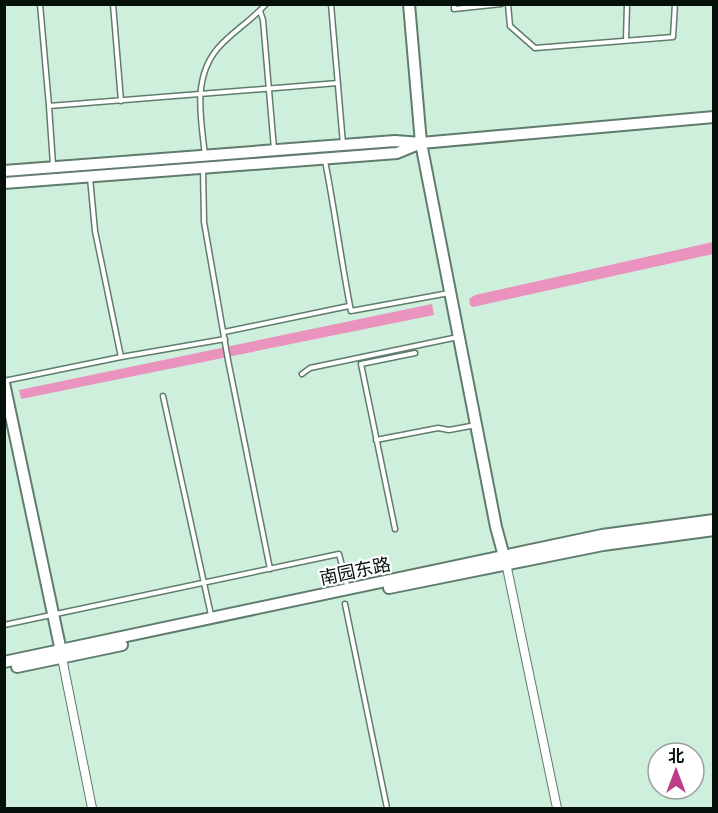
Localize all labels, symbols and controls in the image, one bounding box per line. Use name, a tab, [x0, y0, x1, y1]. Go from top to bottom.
street label: 南园东路	[317, 552, 393, 590]
north arrow	[646, 741, 706, 801]
text: 北	[668, 746, 684, 767]

